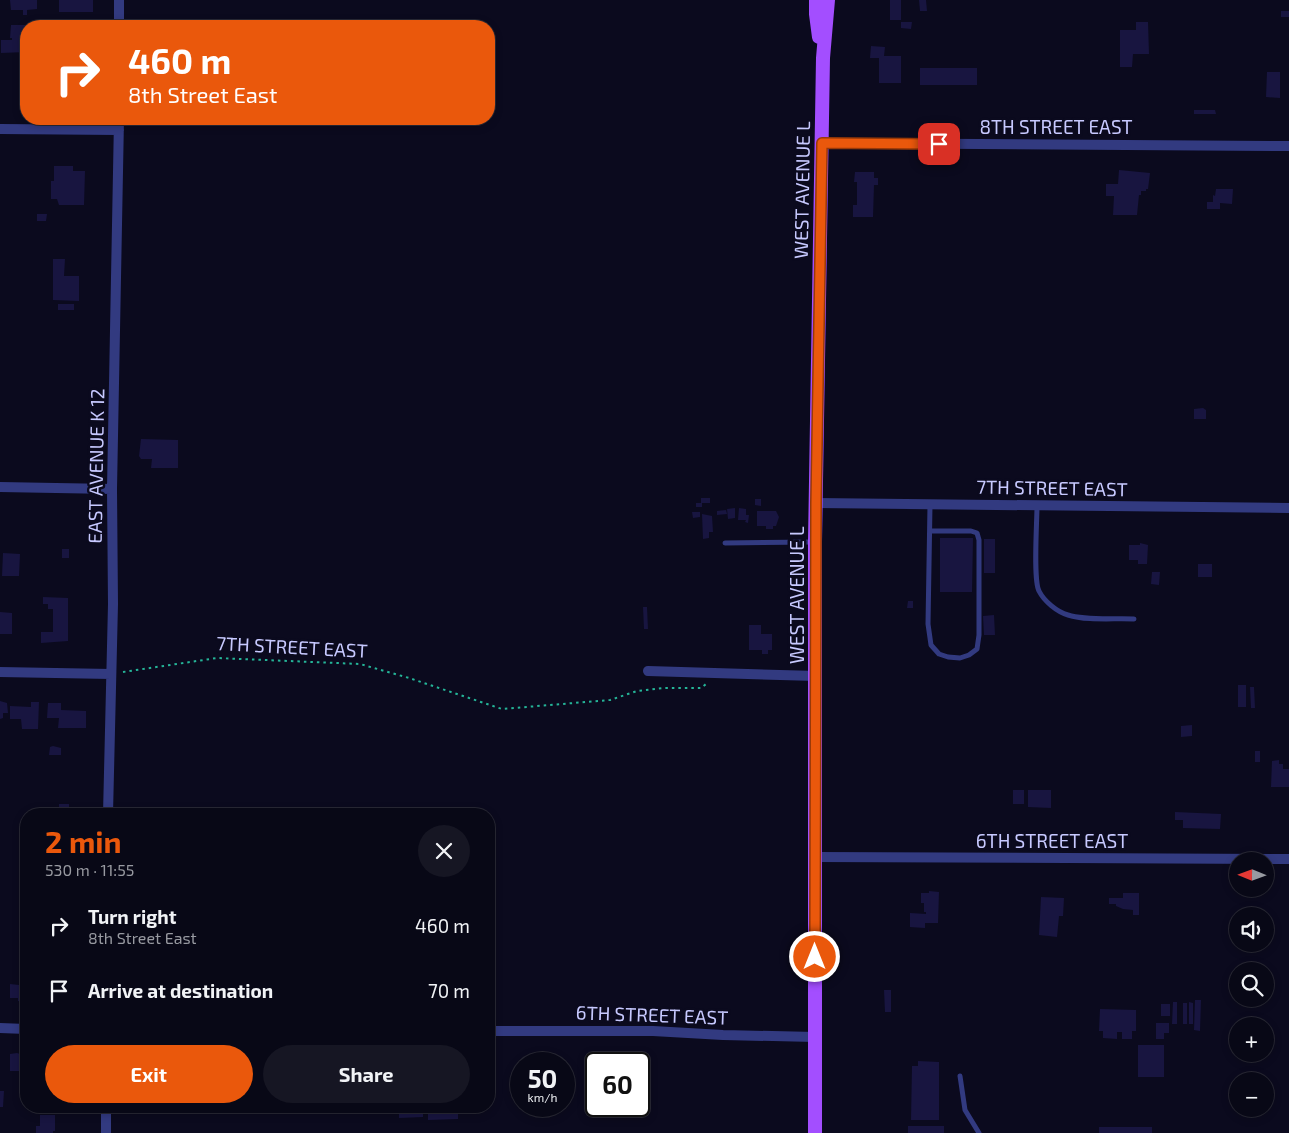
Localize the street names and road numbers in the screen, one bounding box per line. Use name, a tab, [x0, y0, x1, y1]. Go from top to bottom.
street label: 8TH STREET EAST	[979, 115, 1133, 138]
street label: WEST AVENUE L	[789, 121, 814, 259]
street label: EAST AVENUE K 12	[83, 388, 108, 544]
street label: 7TH STREET EAST	[976, 475, 1128, 500]
street label: WEST AVENUE L	[785, 526, 808, 664]
street label: 7TH STREET EAST	[216, 631, 368, 662]
street label: 6TH STREET EAST	[976, 829, 1128, 852]
street label: 6TH STREET EAST	[575, 1000, 729, 1029]

